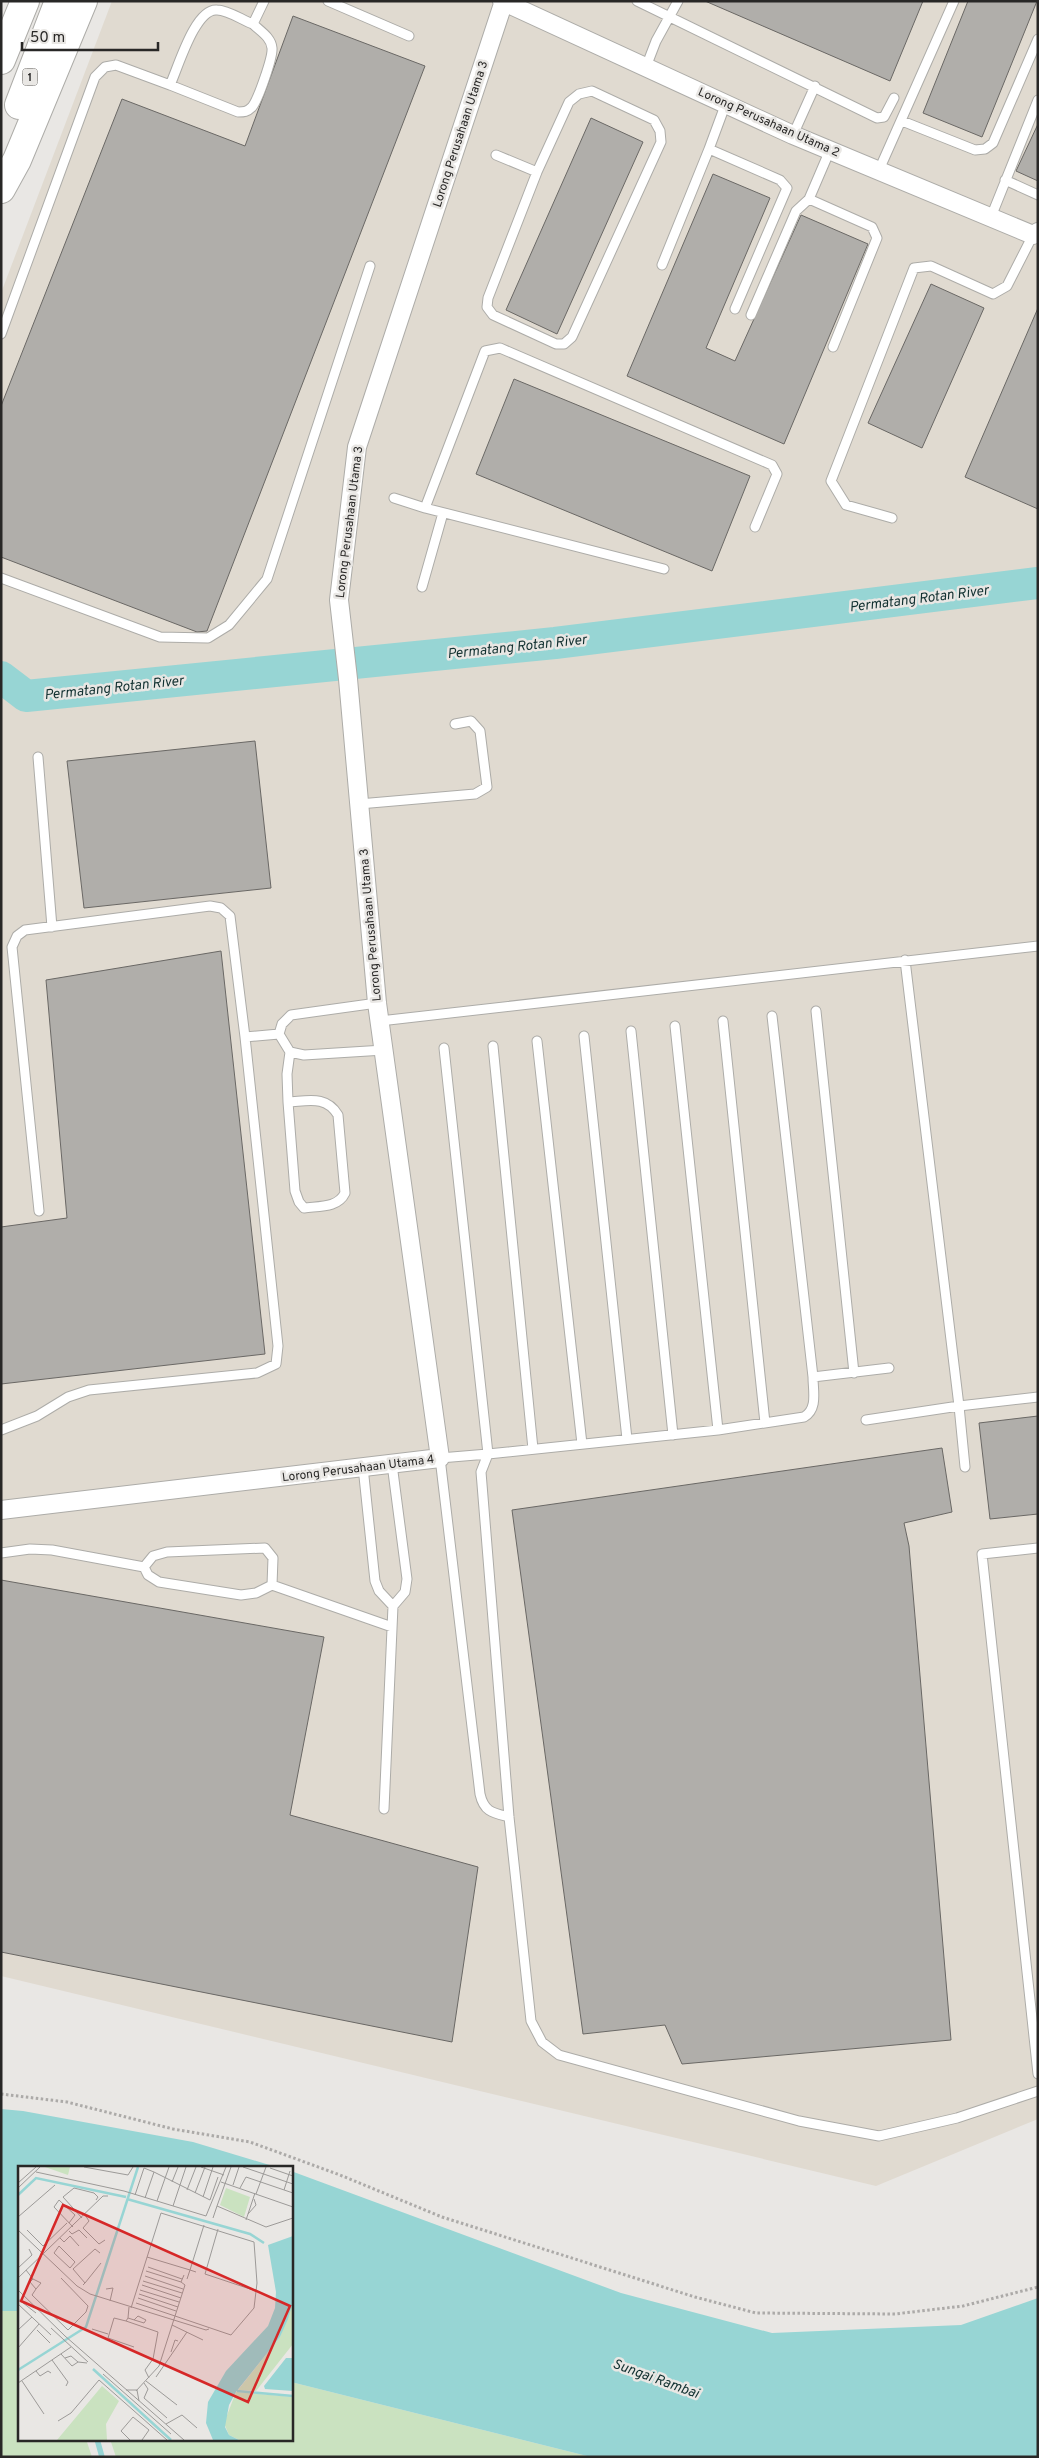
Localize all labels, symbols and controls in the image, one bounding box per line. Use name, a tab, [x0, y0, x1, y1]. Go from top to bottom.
scale bar	[22, 20, 159, 52]
text: 50 m	[30, 29, 65, 48]
street label: Lorong Perusahaan Utama 3	[430, 59, 492, 210]
road number: 1	[22, 68, 38, 86]
street label: Lorong Perusahaan Utama 2	[695, 84, 842, 161]
street label: Lorong Perusahaan Utama 3	[333, 445, 367, 599]
water label: Permatang Rotan River	[849, 582, 991, 616]
water label: Permatang Rotan River	[447, 632, 589, 663]
water label: Permatang Rotan River	[44, 673, 186, 704]
street label: Lorong Perusahaan Utama 3	[356, 848, 386, 1002]
street label: Lorong Perusahaan Utama 4	[281, 1452, 435, 1486]
inset map	[18, 2166, 292, 2440]
water label: Sungai Rambai	[610, 2356, 702, 2403]

